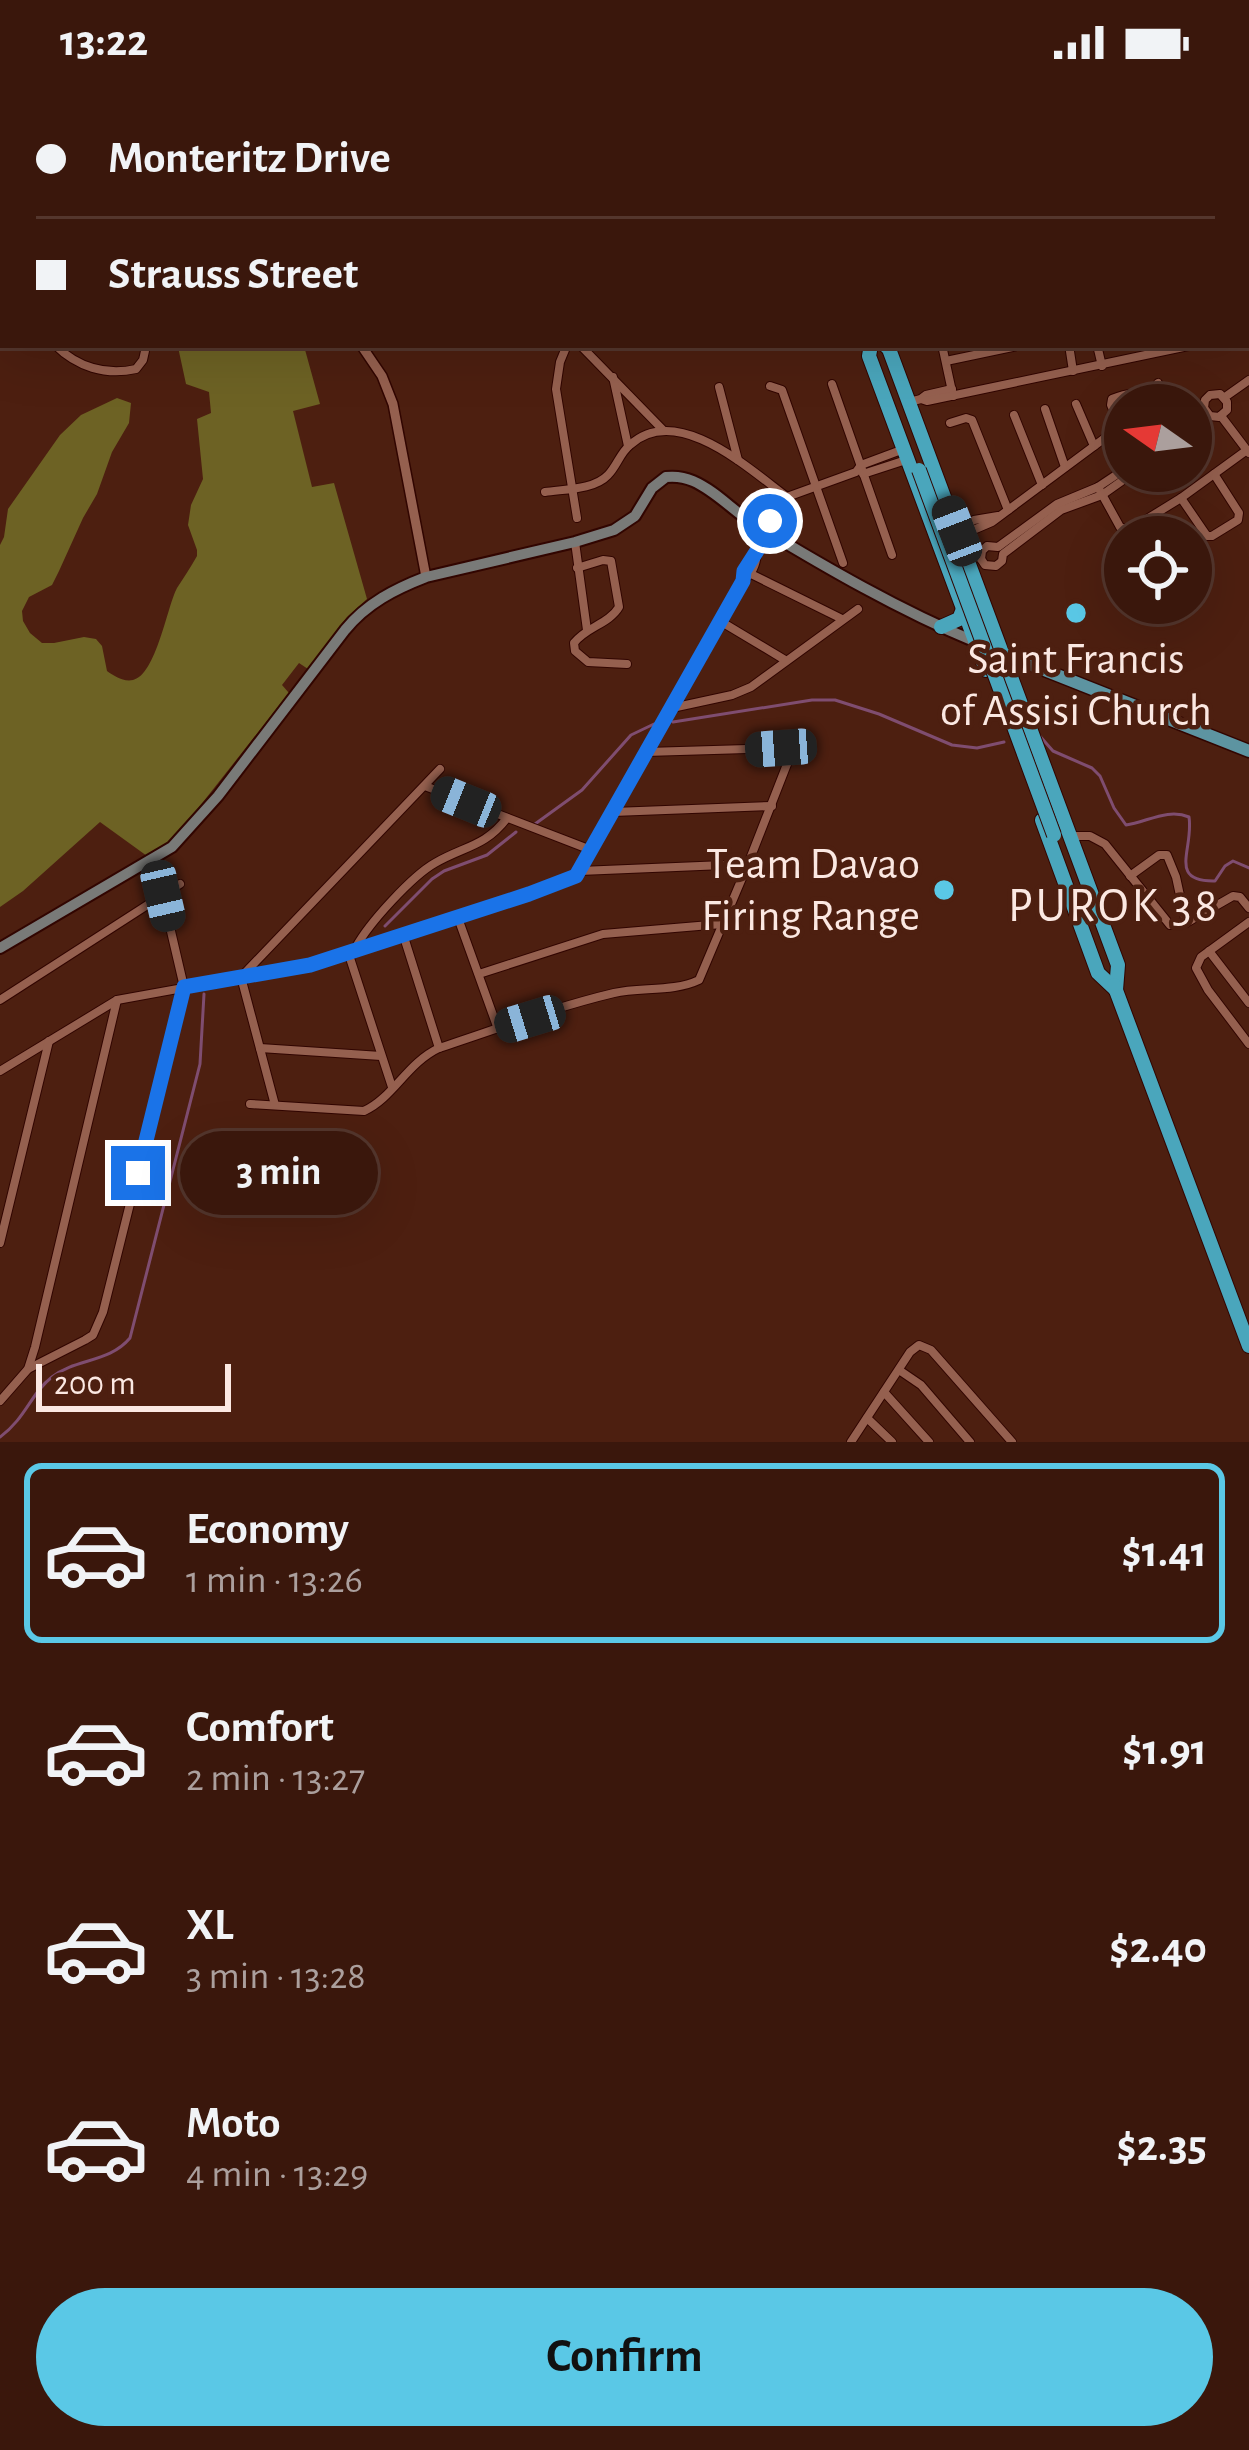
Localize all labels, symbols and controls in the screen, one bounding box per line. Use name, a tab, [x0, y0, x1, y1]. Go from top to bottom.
text: 13:22	[60, 19, 148, 64]
text: Monteritz Drive	[108, 136, 391, 181]
text: Strauss Street	[108, 252, 358, 297]
north arrow	[1104, 384, 1212, 492]
map controls	[1104, 384, 1212, 624]
car	[927, 491, 987, 571]
route start	[743, 494, 797, 548]
button: locate	[1104, 516, 1212, 624]
marker: Saint Francis of Assisi Church	[1063, 600, 1089, 626]
place label: Saint Francis of Assisi Church	[940, 637, 1212, 734]
car	[744, 728, 818, 768]
car	[426, 772, 506, 832]
place label: Team Davao Firing Range	[701, 842, 920, 939]
car	[137, 857, 189, 935]
marker: Team Davao Firing Range	[931, 877, 957, 903]
district label: PUROK 38	[1008, 883, 1220, 931]
car	[490, 991, 570, 1047]
callout: 3 min	[180, 1131, 378, 1215]
route end	[111, 1146, 165, 1200]
text: 3 min	[237, 1153, 321, 1192]
scale bar	[36, 1358, 231, 1411]
text: 200 m	[54, 1368, 136, 1401]
icon: car	[42, 1499, 150, 1607]
text: Economy	[186, 1507, 349, 1552]
text: $1.41	[1121, 1530, 1207, 1575]
text: 1 min · 13:26	[186, 1561, 363, 1600]
icon: car	[42, 1697, 150, 1805]
text: Comfort	[186, 1705, 334, 1750]
text: $1.91	[1122, 1728, 1207, 1773]
text: 2 min · 13:27	[186, 1759, 365, 1798]
icon: car	[42, 1895, 150, 2003]
text: XL	[186, 1903, 234, 1948]
text: $2.40	[1109, 1926, 1207, 1971]
text: 3 min · 13:28	[186, 1957, 366, 1996]
icon: car	[42, 2093, 150, 2201]
text: Moto	[186, 2101, 281, 2146]
text: $2.35	[1116, 2124, 1207, 2169]
text: 4 min · 13:29	[186, 2155, 368, 2194]
button: Confirm	[36, 2288, 1213, 2426]

